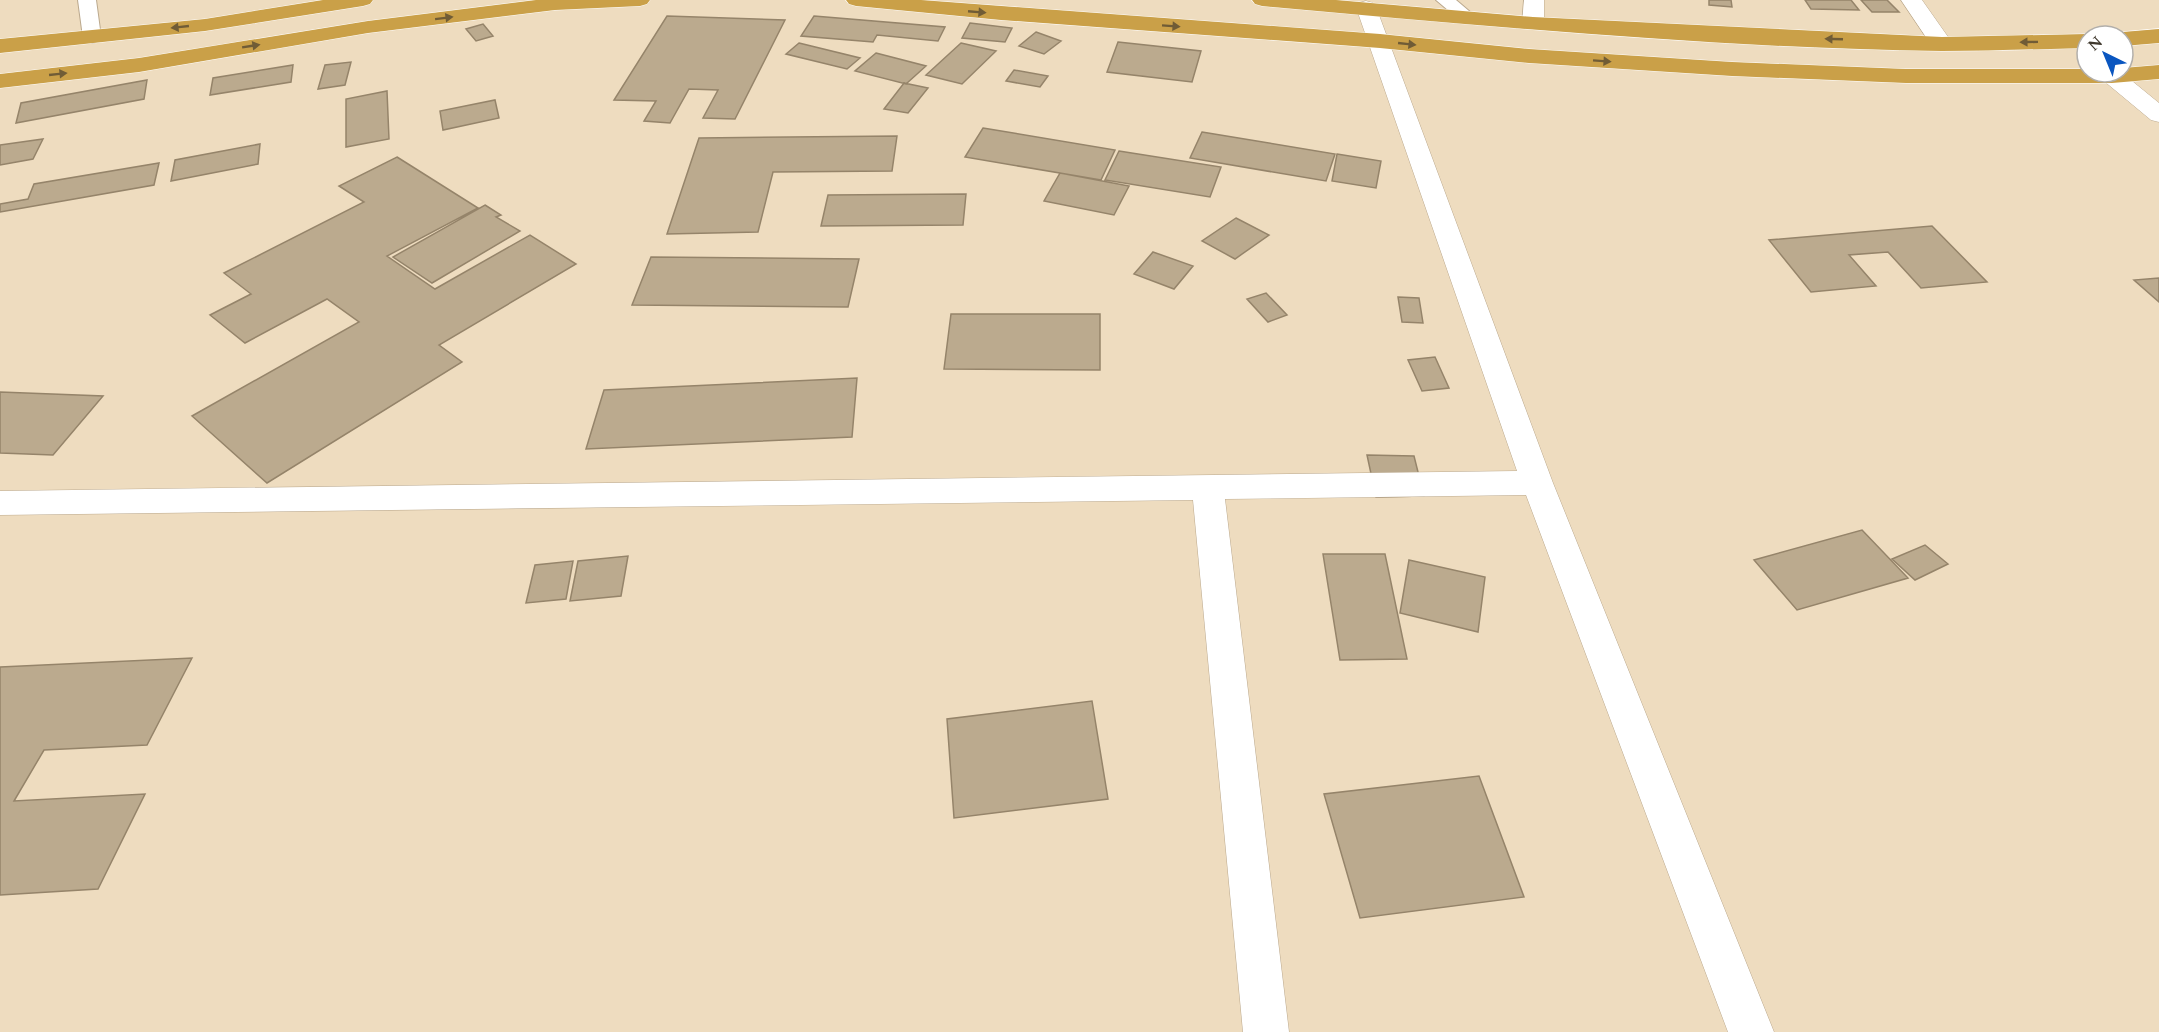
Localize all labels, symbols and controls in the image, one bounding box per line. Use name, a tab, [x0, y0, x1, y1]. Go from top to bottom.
one-way arrow	[967, 7, 986, 17]
one-way arrow	[434, 13, 453, 23]
one-way arrow	[1162, 21, 1181, 31]
one-way arrow	[171, 22, 190, 32]
north arrow	[2075, 24, 2135, 84]
text: N	[2082, 31, 2108, 57]
one-way arrow	[1824, 35, 1843, 44]
one-way arrow	[2019, 38, 2038, 47]
one-way arrow	[1398, 39, 1417, 49]
one-way arrow	[242, 42, 261, 51]
one-way arrow	[1592, 56, 1611, 65]
one-way arrow	[49, 69, 68, 79]

